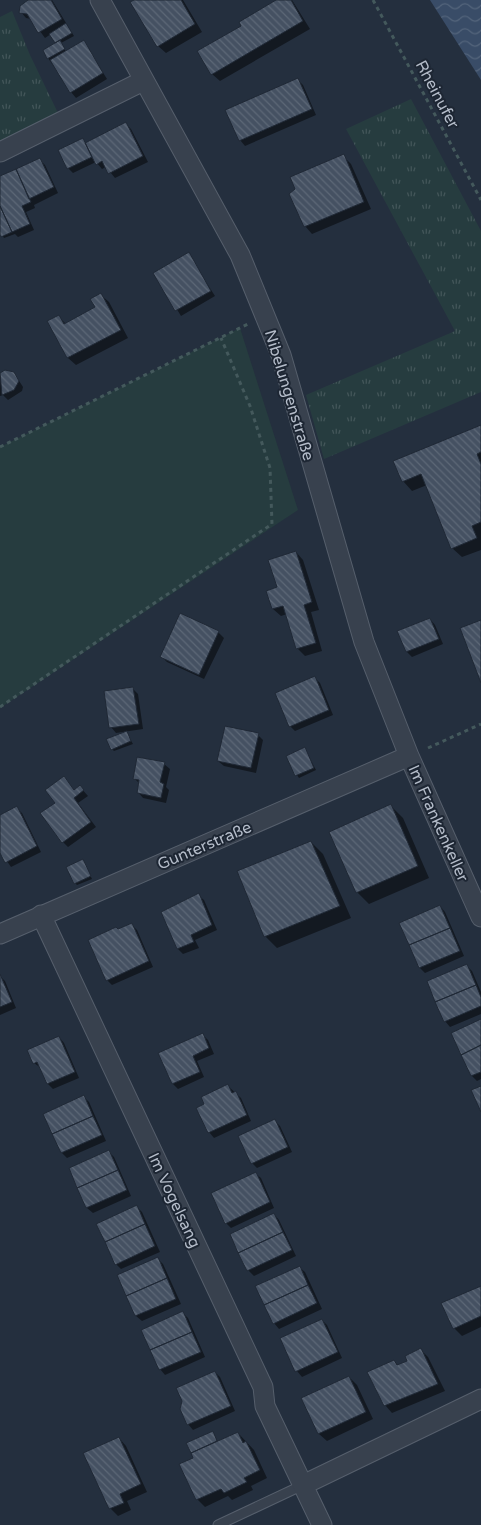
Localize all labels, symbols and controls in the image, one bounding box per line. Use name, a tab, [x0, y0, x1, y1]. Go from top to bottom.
street label: Rheinufer	[411, 57, 464, 133]
street label: Nibelungenstraße	[260, 327, 318, 463]
street label: Im Frankenkeller	[403, 762, 473, 886]
street label: Gunterstraße	[154, 817, 254, 875]
street label: Im Vogelsang	[143, 1150, 205, 1251]

